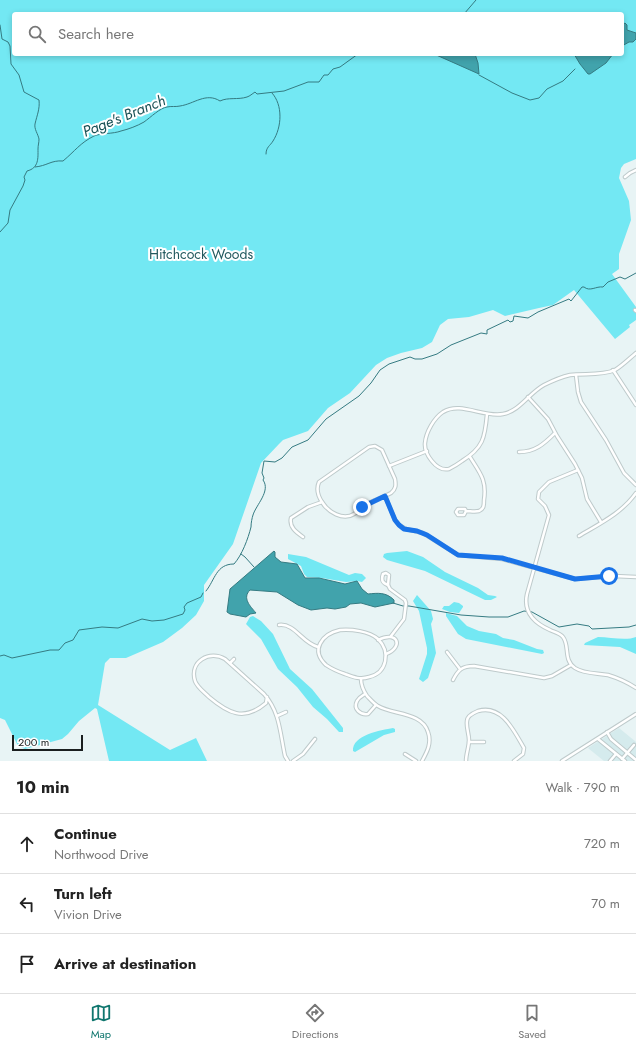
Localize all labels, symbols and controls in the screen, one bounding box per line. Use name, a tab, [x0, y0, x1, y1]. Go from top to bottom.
search box	[12, 12, 624, 56]
icon: search	[26, 23, 48, 45]
text: Search here	[58, 23, 134, 45]
water label: Page's Branch	[79, 89, 169, 143]
park label: Hitchcock Woods	[149, 244, 253, 264]
route end	[353, 498, 371, 516]
route start	[600, 567, 618, 585]
scale bar	[12, 733, 83, 752]
text: 200 m	[18, 734, 49, 750]
text: 10 min	[16, 775, 69, 799]
text: Walk · 790 m	[546, 778, 620, 797]
text: Continue	[54, 823, 117, 845]
icon: ahead	[16, 833, 38, 855]
text: 720 m	[584, 834, 620, 853]
text: Northwood Drive	[54, 845, 149, 864]
text: Turn left	[54, 883, 112, 905]
icon: left	[16, 893, 38, 915]
text: 70 m	[591, 894, 620, 913]
text: Vivion Drive	[54, 905, 122, 924]
icon: arrive	[16, 953, 38, 975]
text: Arrive at destination	[54, 953, 196, 975]
tab: Map	[90, 1002, 112, 1042]
tab: Directions	[292, 1002, 338, 1042]
tab: Saved	[518, 1002, 546, 1042]

